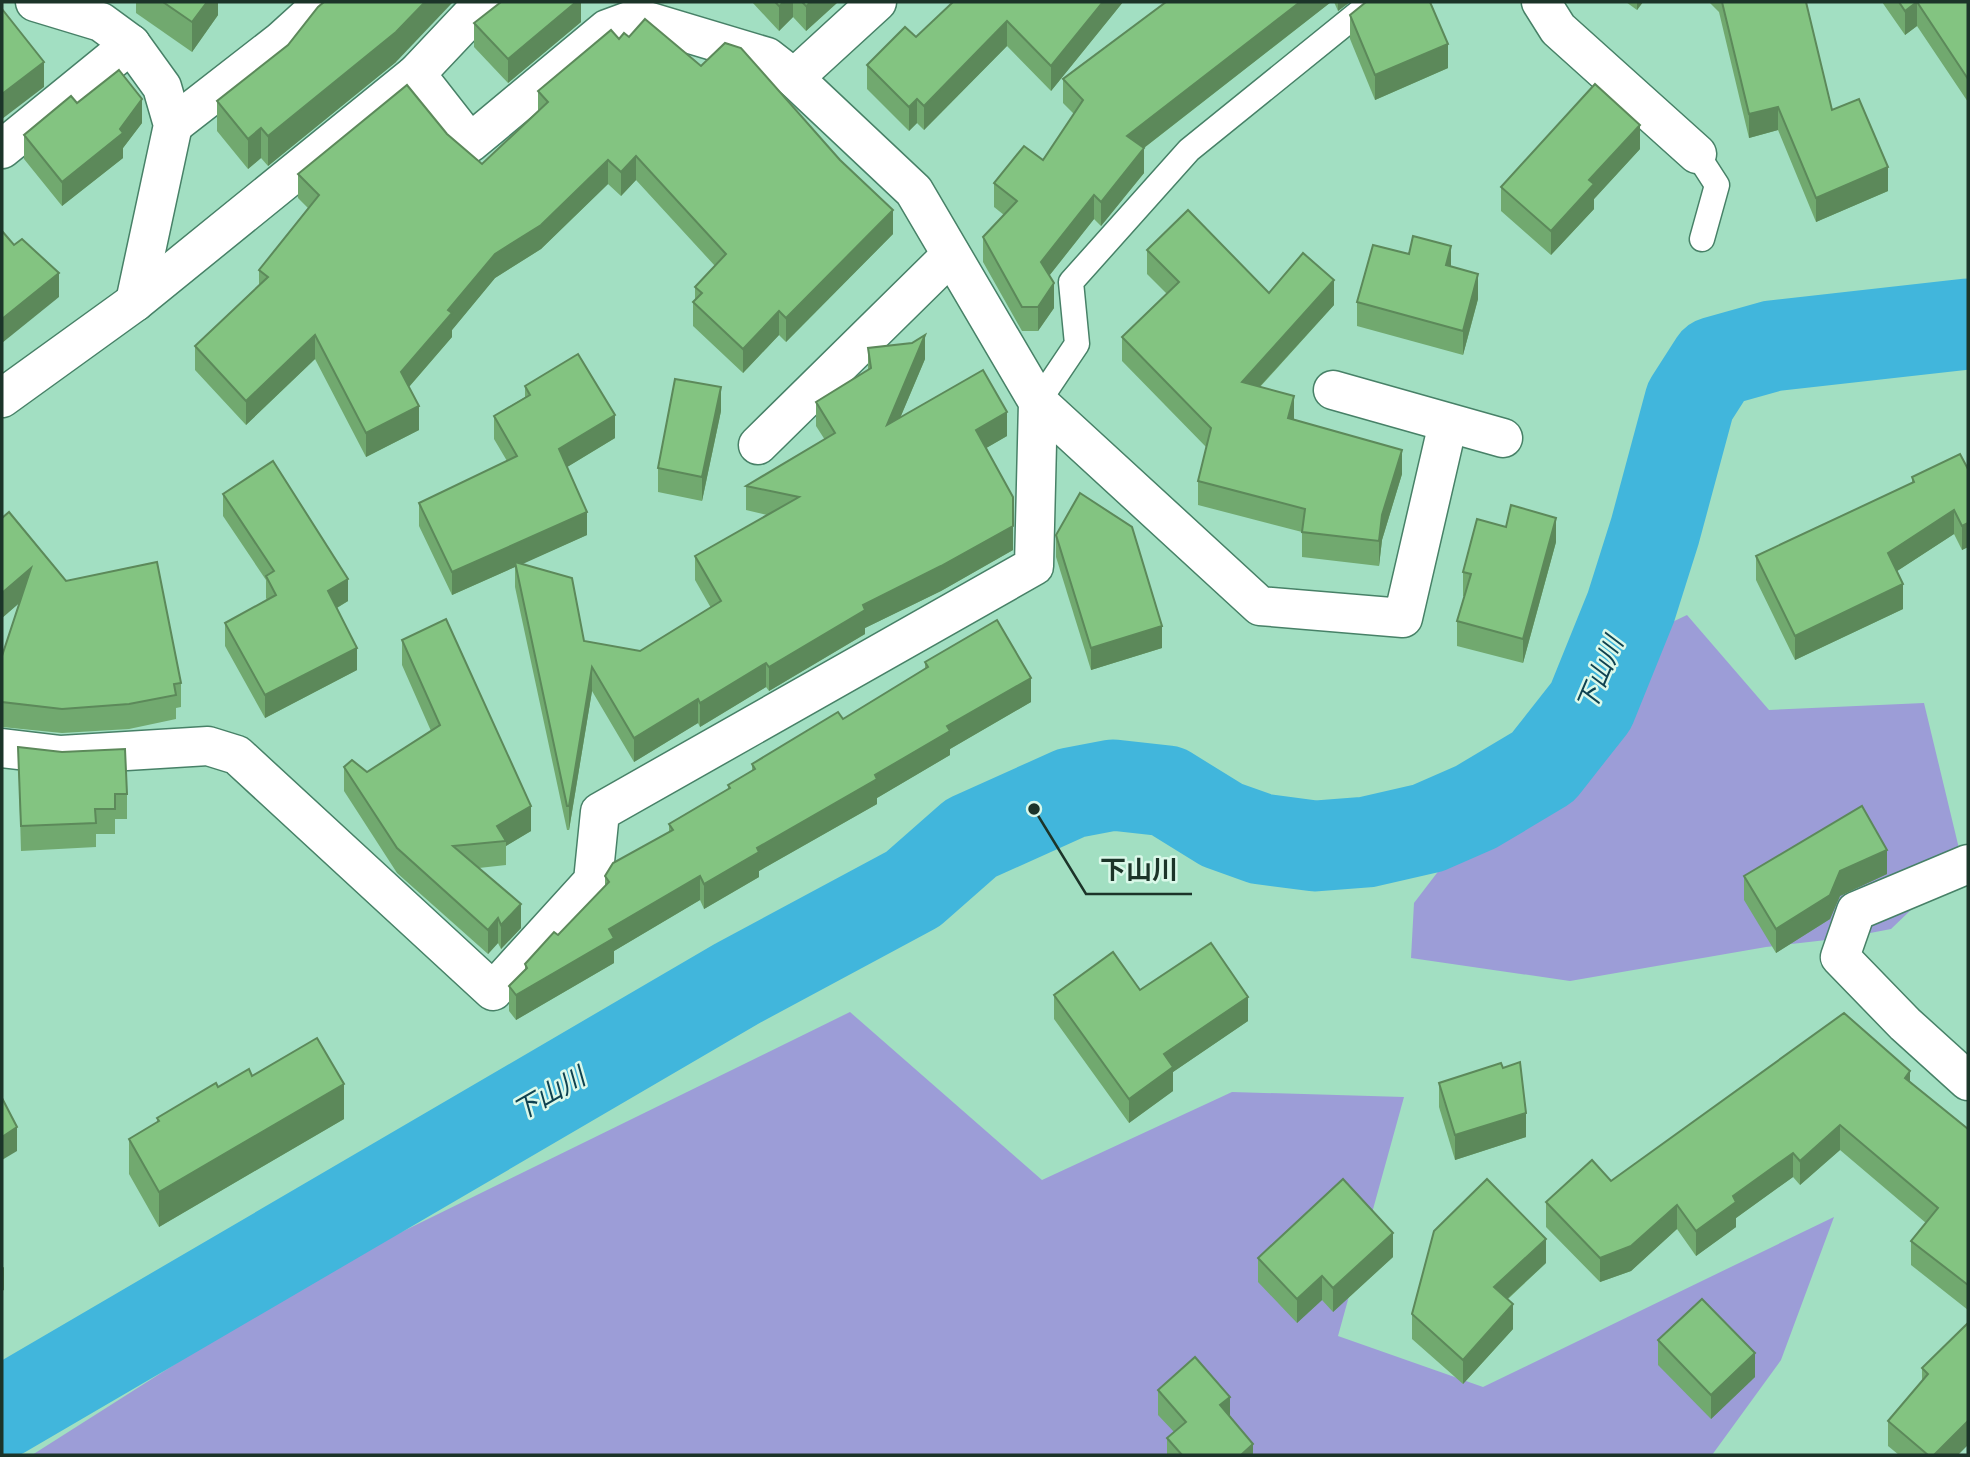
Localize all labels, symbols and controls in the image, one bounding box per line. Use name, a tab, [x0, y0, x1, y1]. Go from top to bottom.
water label: 下山川	[1573, 630, 1629, 715]
callout: 下山川	[1086, 847, 1192, 894]
text: 下山川	[1100, 857, 1178, 884]
water label: 下山川	[509, 1062, 592, 1126]

